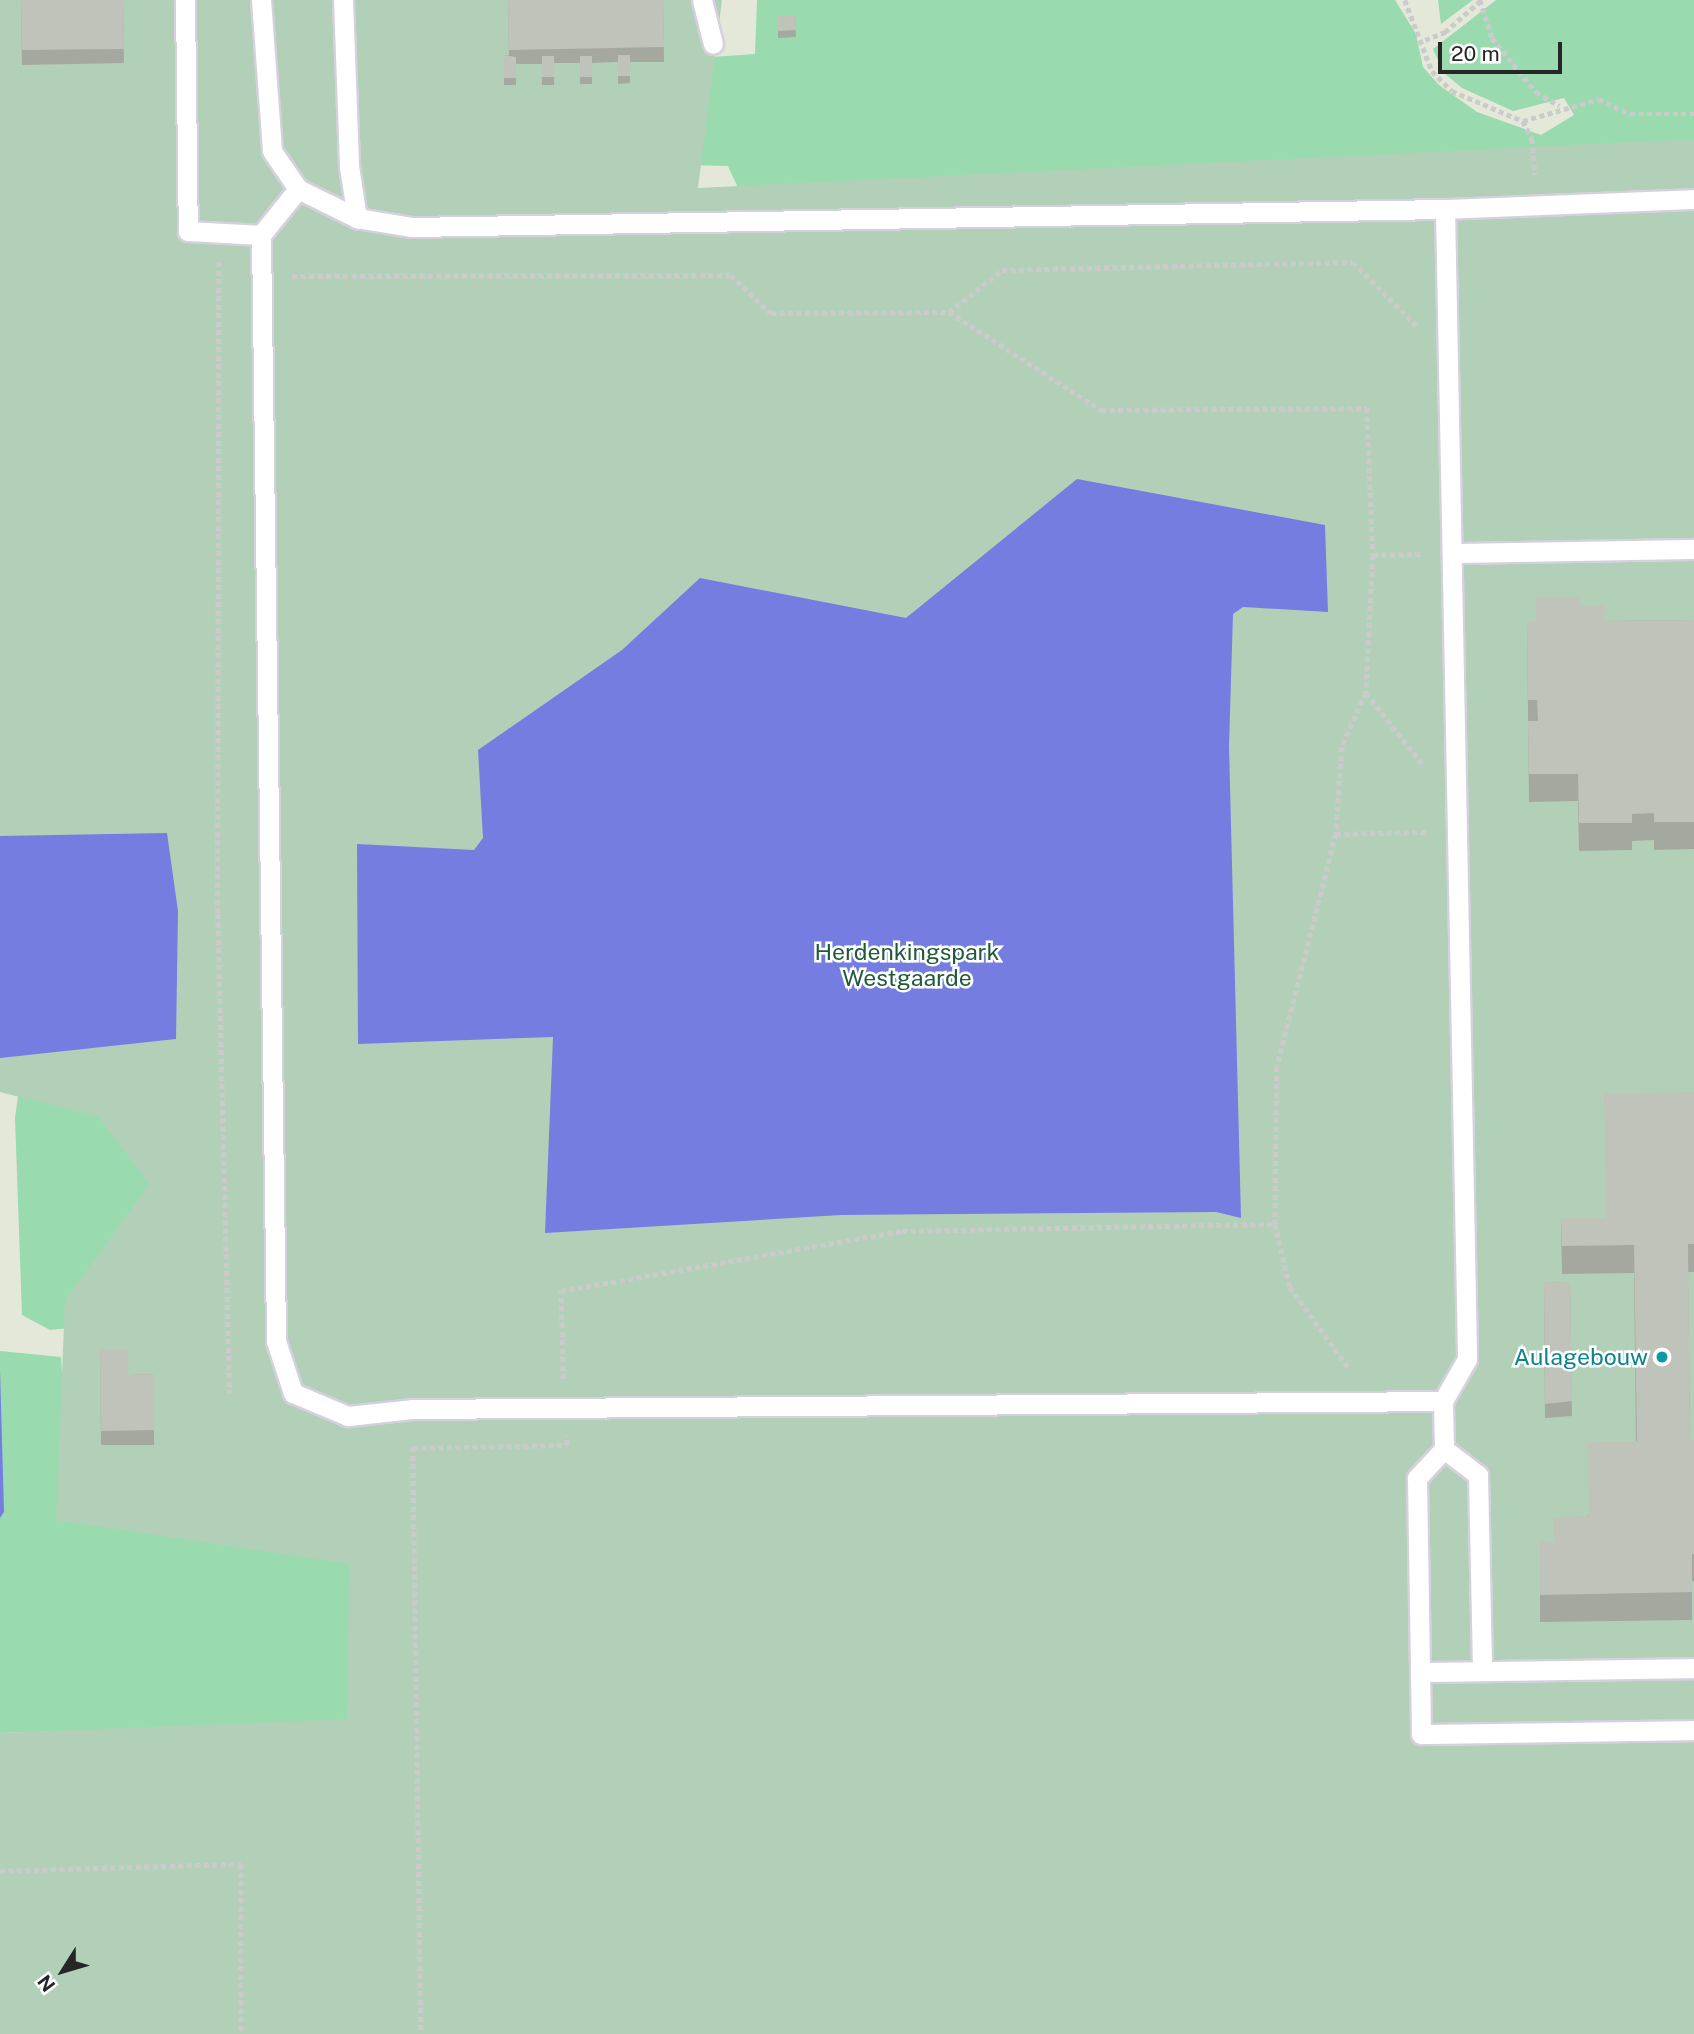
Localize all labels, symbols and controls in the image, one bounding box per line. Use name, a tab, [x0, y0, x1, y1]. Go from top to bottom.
scale bar	[1442, 28, 1566, 72]
text: 20 m	[1451, 41, 1500, 66]
park label: Herdenkingspark Westgaarde	[814, 938, 1000, 992]
place label: Aulagebouw	[1514, 1343, 1648, 1371]
marker: Aulagebouw	[1654, 1349, 1670, 1365]
north arrow	[28, 1936, 98, 2006]
text: N	[33, 1971, 59, 1996]

